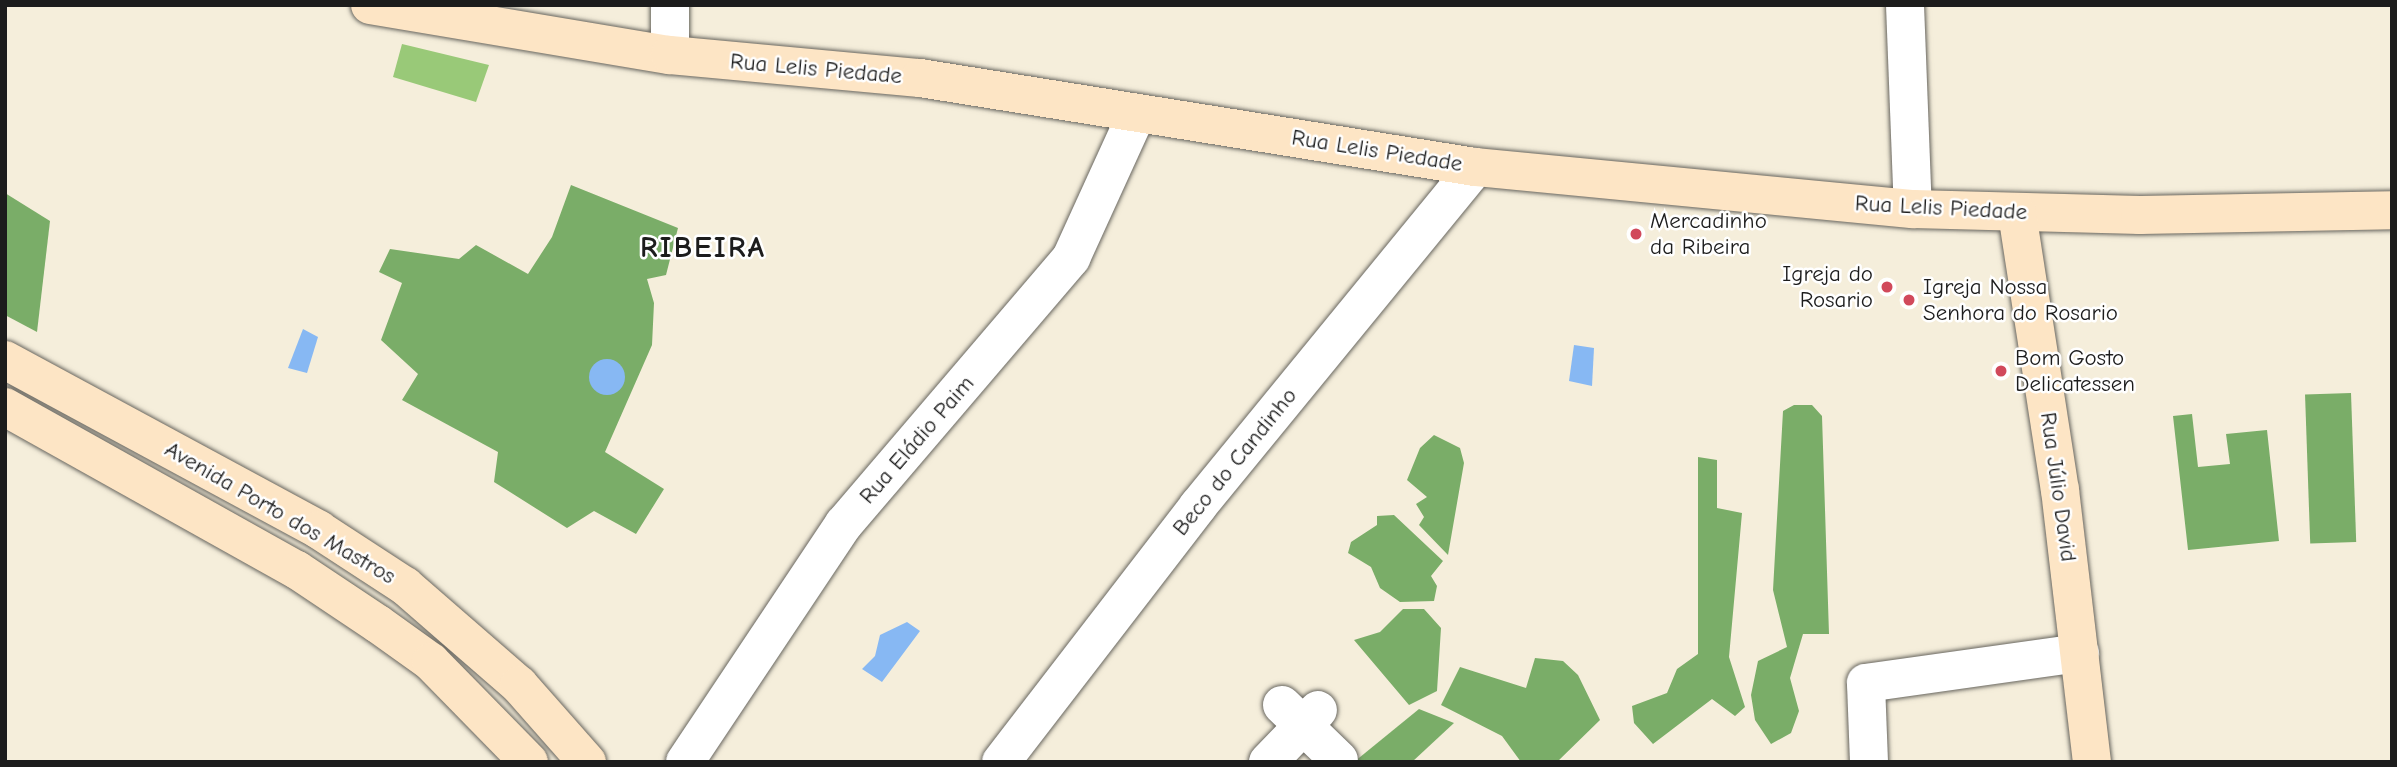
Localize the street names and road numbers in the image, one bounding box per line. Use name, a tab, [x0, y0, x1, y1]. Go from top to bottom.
street label: Rua Lelis Piedade	[729, 48, 903, 90]
street label: Rua Lelis Piedade	[1290, 124, 1464, 178]
street label: Rua Lelis Piedade	[1854, 190, 2028, 226]
street label: Rua Eládio Paim	[854, 370, 980, 510]
street label: Beco do Candinho	[1167, 383, 1303, 541]
street label: Rua Júlio David	[2034, 410, 2082, 564]
street label: Avenida Porto dos Mastros	[160, 436, 400, 590]

